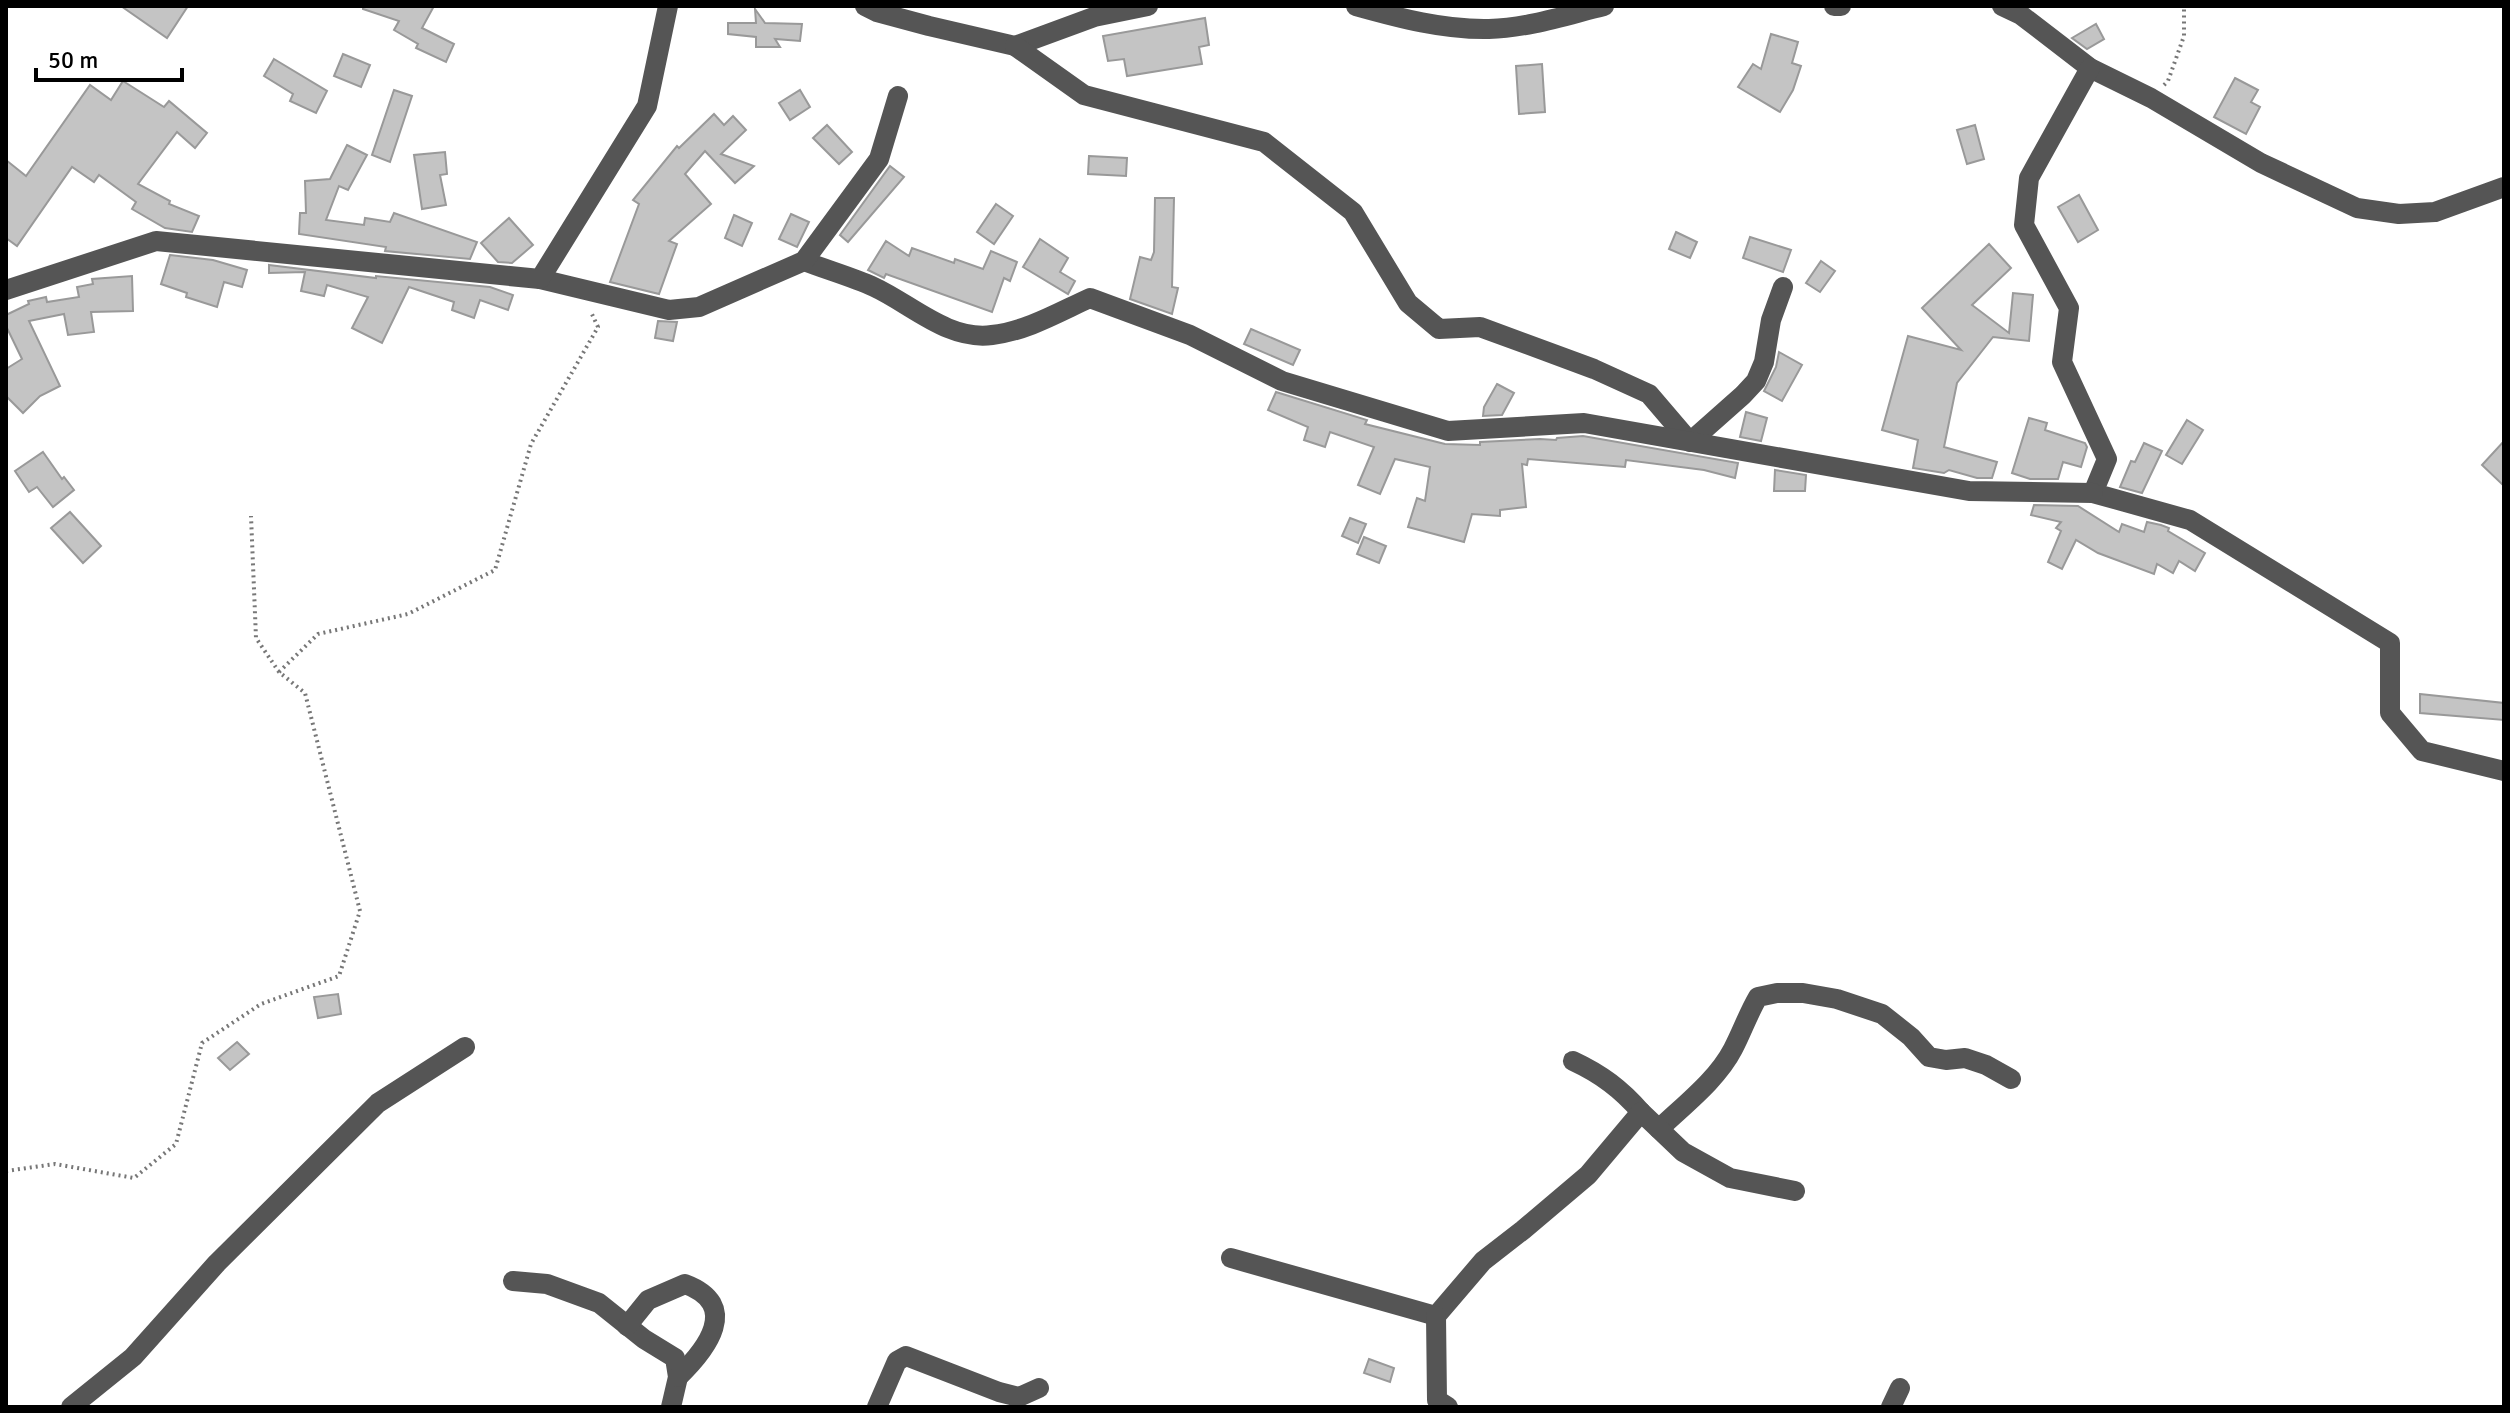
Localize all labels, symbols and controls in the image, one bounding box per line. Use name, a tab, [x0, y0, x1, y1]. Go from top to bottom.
scale bar	[36, 32, 182, 82]
text: 50 m	[48, 45, 98, 75]

